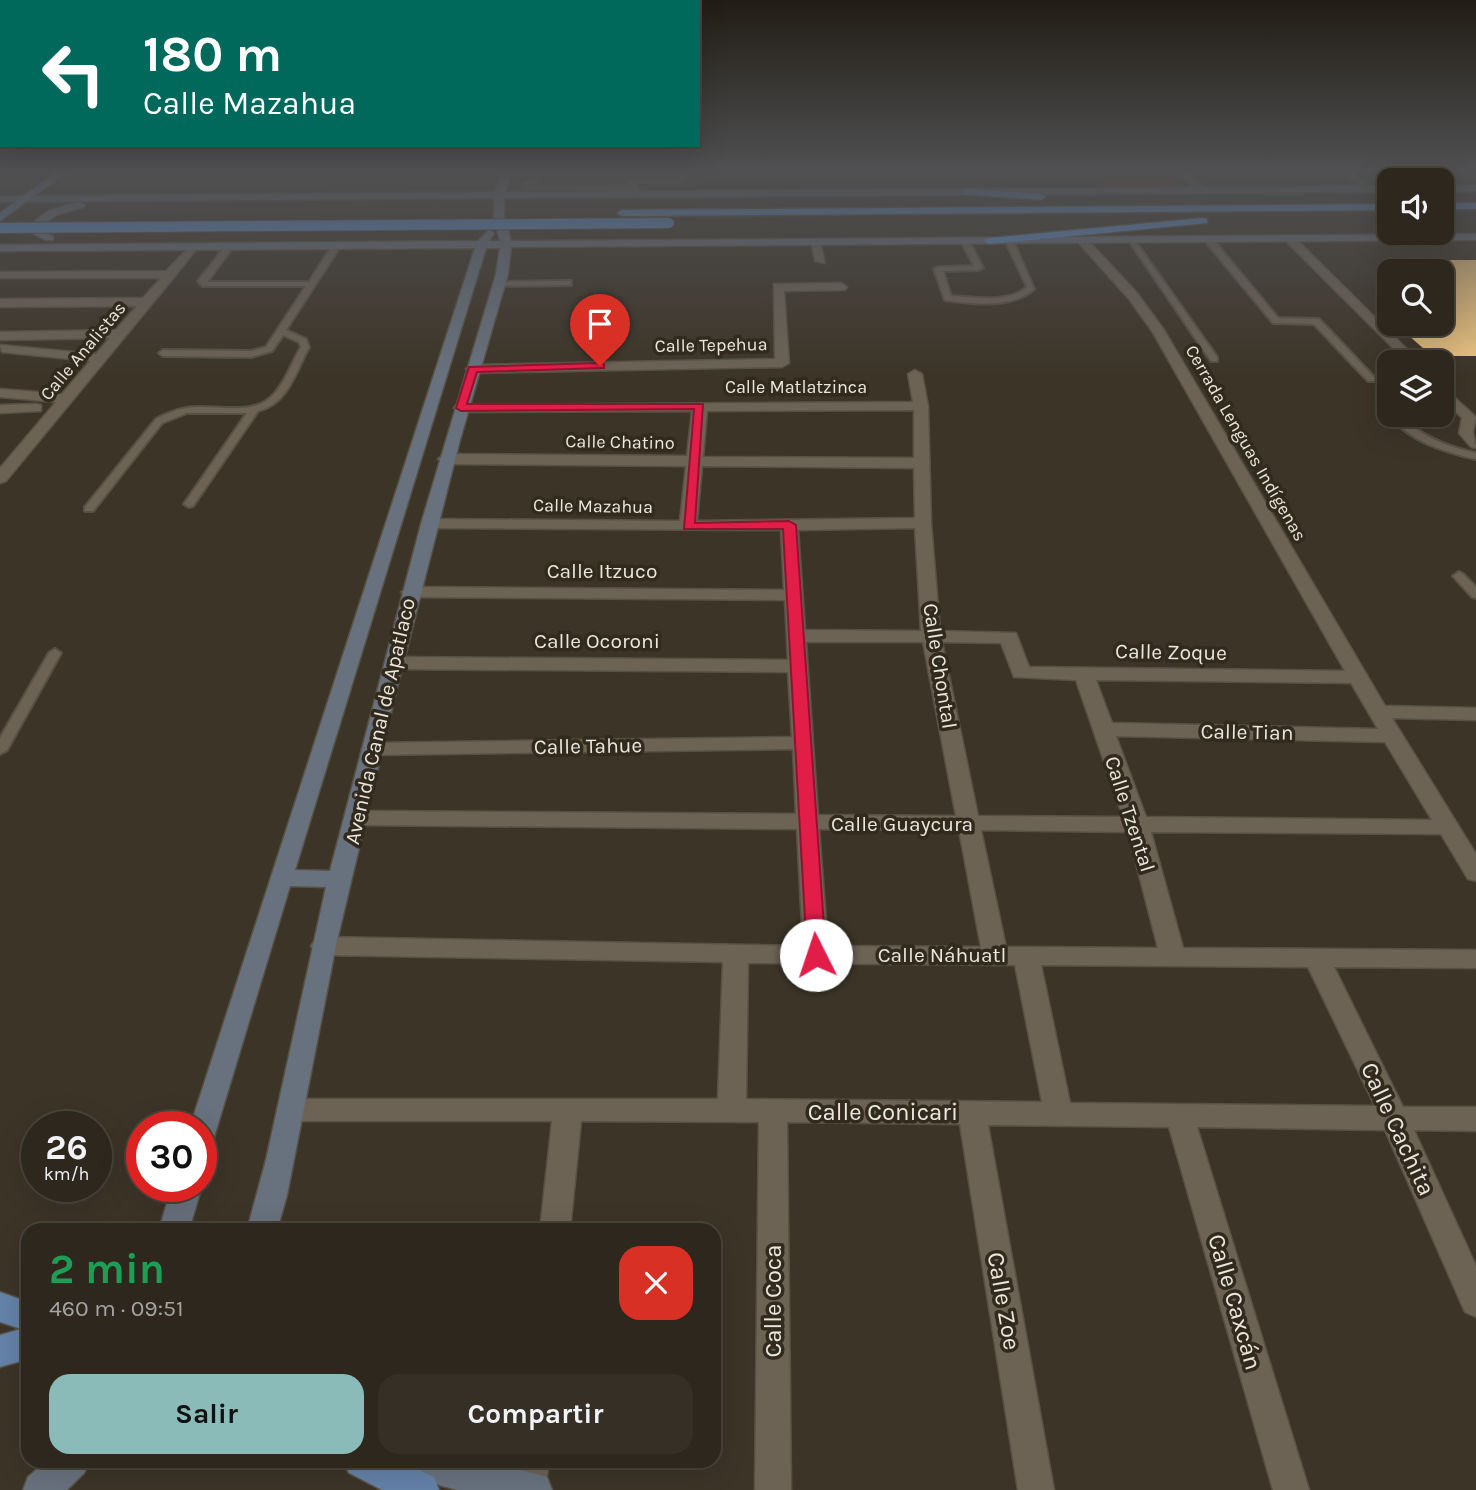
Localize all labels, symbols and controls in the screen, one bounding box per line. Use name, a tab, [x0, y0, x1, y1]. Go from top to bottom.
text: 180 m	[143, 26, 282, 83]
icon: left	[28, 28, 119, 119]
text: Calle Mazahua	[143, 85, 356, 122]
map controls	[1377, 168, 1454, 427]
button: sound	[1377, 168, 1454, 245]
button: search	[1377, 259, 1454, 336]
pin	[570, 294, 630, 366]
street label: Calle Analistas	[35, 297, 131, 405]
icon: arrive	[581, 305, 619, 343]
street label: Calle Tepehua	[654, 333, 768, 357]
street label: Cerrada Lenguas Indígenas	[1181, 341, 1311, 545]
button: layers	[1377, 350, 1454, 427]
street label: Calle Matlatzinca	[725, 376, 867, 398]
street label: Calle Chatino	[565, 430, 675, 454]
street label: Calle Mazahua	[533, 494, 653, 518]
street label: Calle Itzuco	[547, 559, 657, 583]
street label: Avenida Canal de Apatlaco	[340, 595, 420, 847]
street label: Calle Chontal	[918, 601, 962, 731]
street label: Calle Ocoroni	[534, 629, 660, 653]
street label: Calle Zoque	[1115, 639, 1227, 665]
street label: Calle Tian	[1200, 719, 1294, 745]
street label: Calle Tahue	[534, 733, 642, 759]
street label: Calle Tzental	[1100, 753, 1160, 875]
street label: Calle Guaycura	[831, 812, 973, 836]
position arrow	[779, 918, 853, 992]
street label: Calle Náhuatl	[878, 943, 1006, 967]
street label: Calle Cachita	[1355, 1058, 1441, 1200]
street label: Calle Conicari	[808, 1098, 958, 1126]
speed limit sign: 30	[126, 1111, 217, 1202]
text: 26	[45, 1127, 88, 1168]
text: km/h	[44, 1163, 89, 1185]
street label: Calle Caxcán	[1202, 1231, 1268, 1373]
text: 2 min	[49, 1244, 165, 1294]
street label: Calle Coca	[759, 1245, 787, 1357]
button: close	[619, 1246, 693, 1320]
street label: Calle Zoe	[982, 1250, 1026, 1352]
text: 460 m · 09:51	[49, 1295, 184, 1322]
button: Salir	[49, 1374, 364, 1454]
button: Compartir	[378, 1374, 693, 1454]

